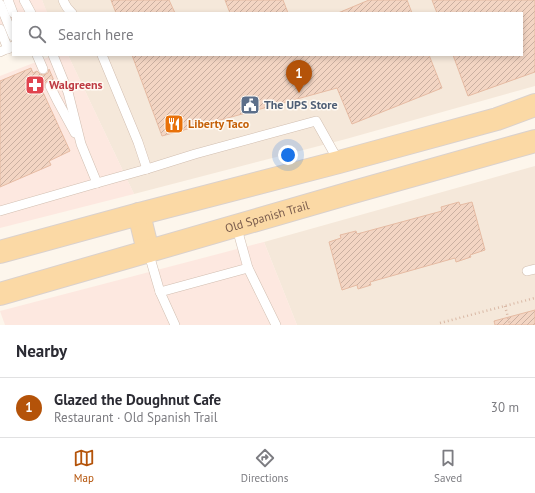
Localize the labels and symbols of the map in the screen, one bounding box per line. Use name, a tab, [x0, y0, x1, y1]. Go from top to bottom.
pin: 1	[286, 60, 312, 93]
pharmacy icon: Walgreens	[24, 74, 46, 96]
place label: Walgreens	[49, 77, 103, 92]
public building icon: The UPS Store	[239, 94, 261, 116]
place label: The UPS Store	[264, 97, 338, 112]
restaurant icon: Liberty Taco	[163, 113, 185, 135]
place label: Liberty Taco	[188, 116, 250, 131]
your location	[278, 145, 298, 165]
street label: Old Spanish Trail	[223, 197, 311, 236]

